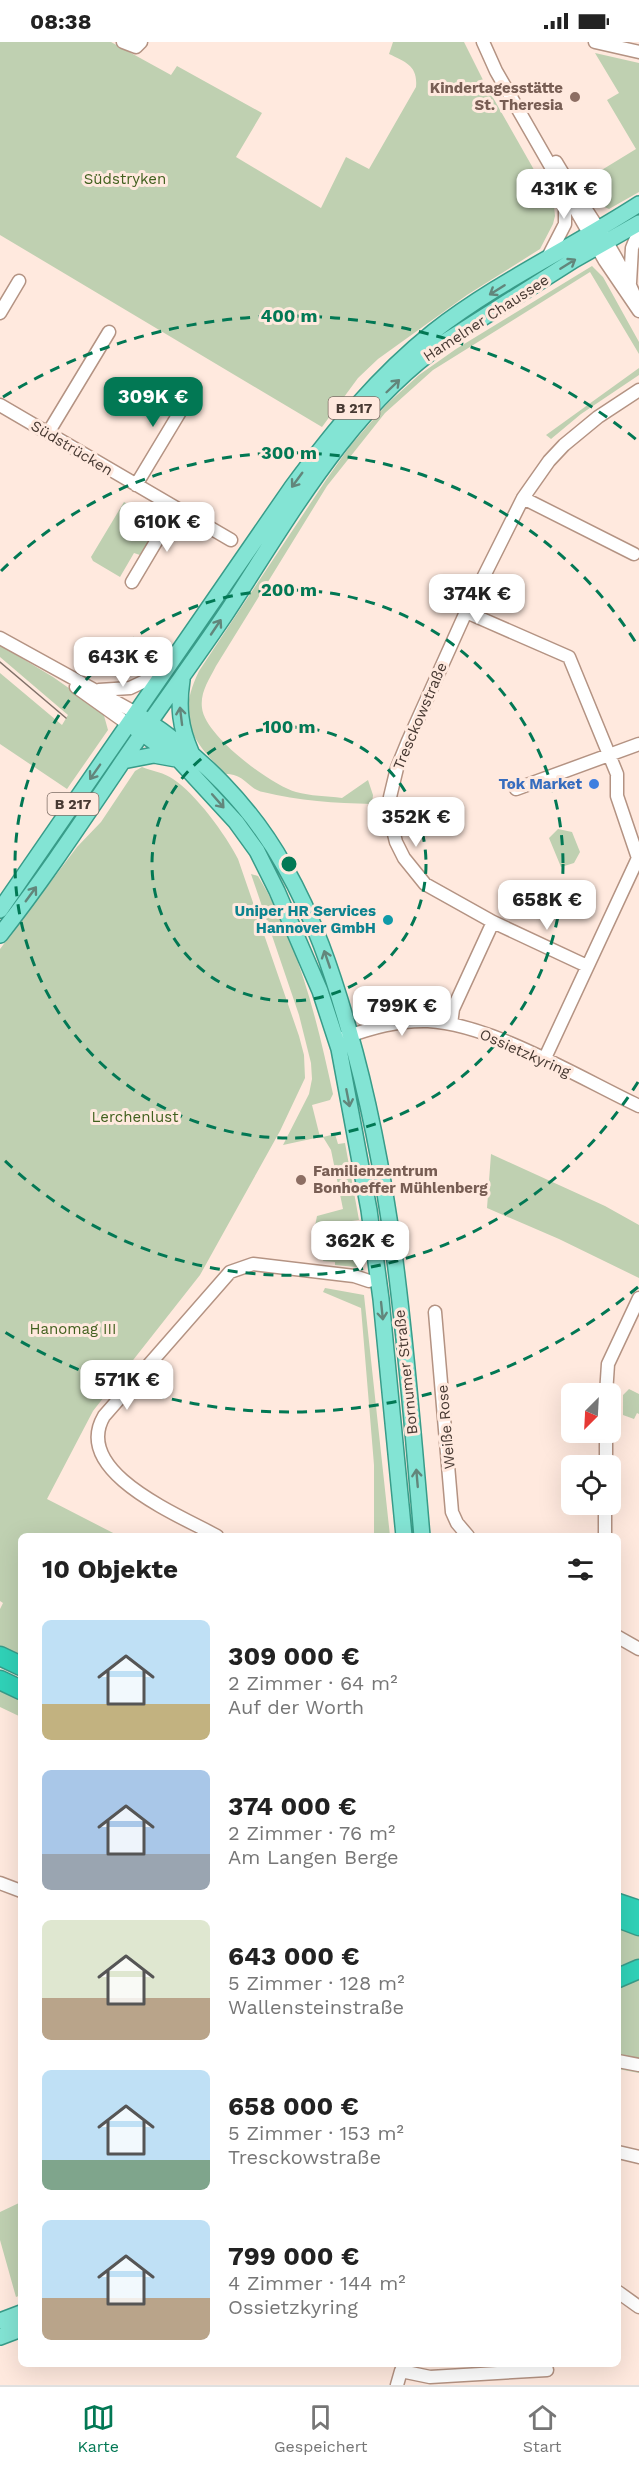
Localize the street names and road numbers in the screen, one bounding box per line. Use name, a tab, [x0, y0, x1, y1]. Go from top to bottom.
street label: Hamelner Chaussee	[420, 271, 552, 365]
road number: B 217	[328, 397, 380, 419]
street label: Südstrücken	[28, 417, 116, 479]
street label: Tresckowstraße	[389, 660, 451, 772]
road number: B 217	[48, 793, 98, 815]
street label: Ossietzkyring	[477, 1025, 573, 1081]
street label: Bornumer Straße	[390, 1309, 422, 1435]
street label: Weiße Rose	[433, 1384, 459, 1470]

